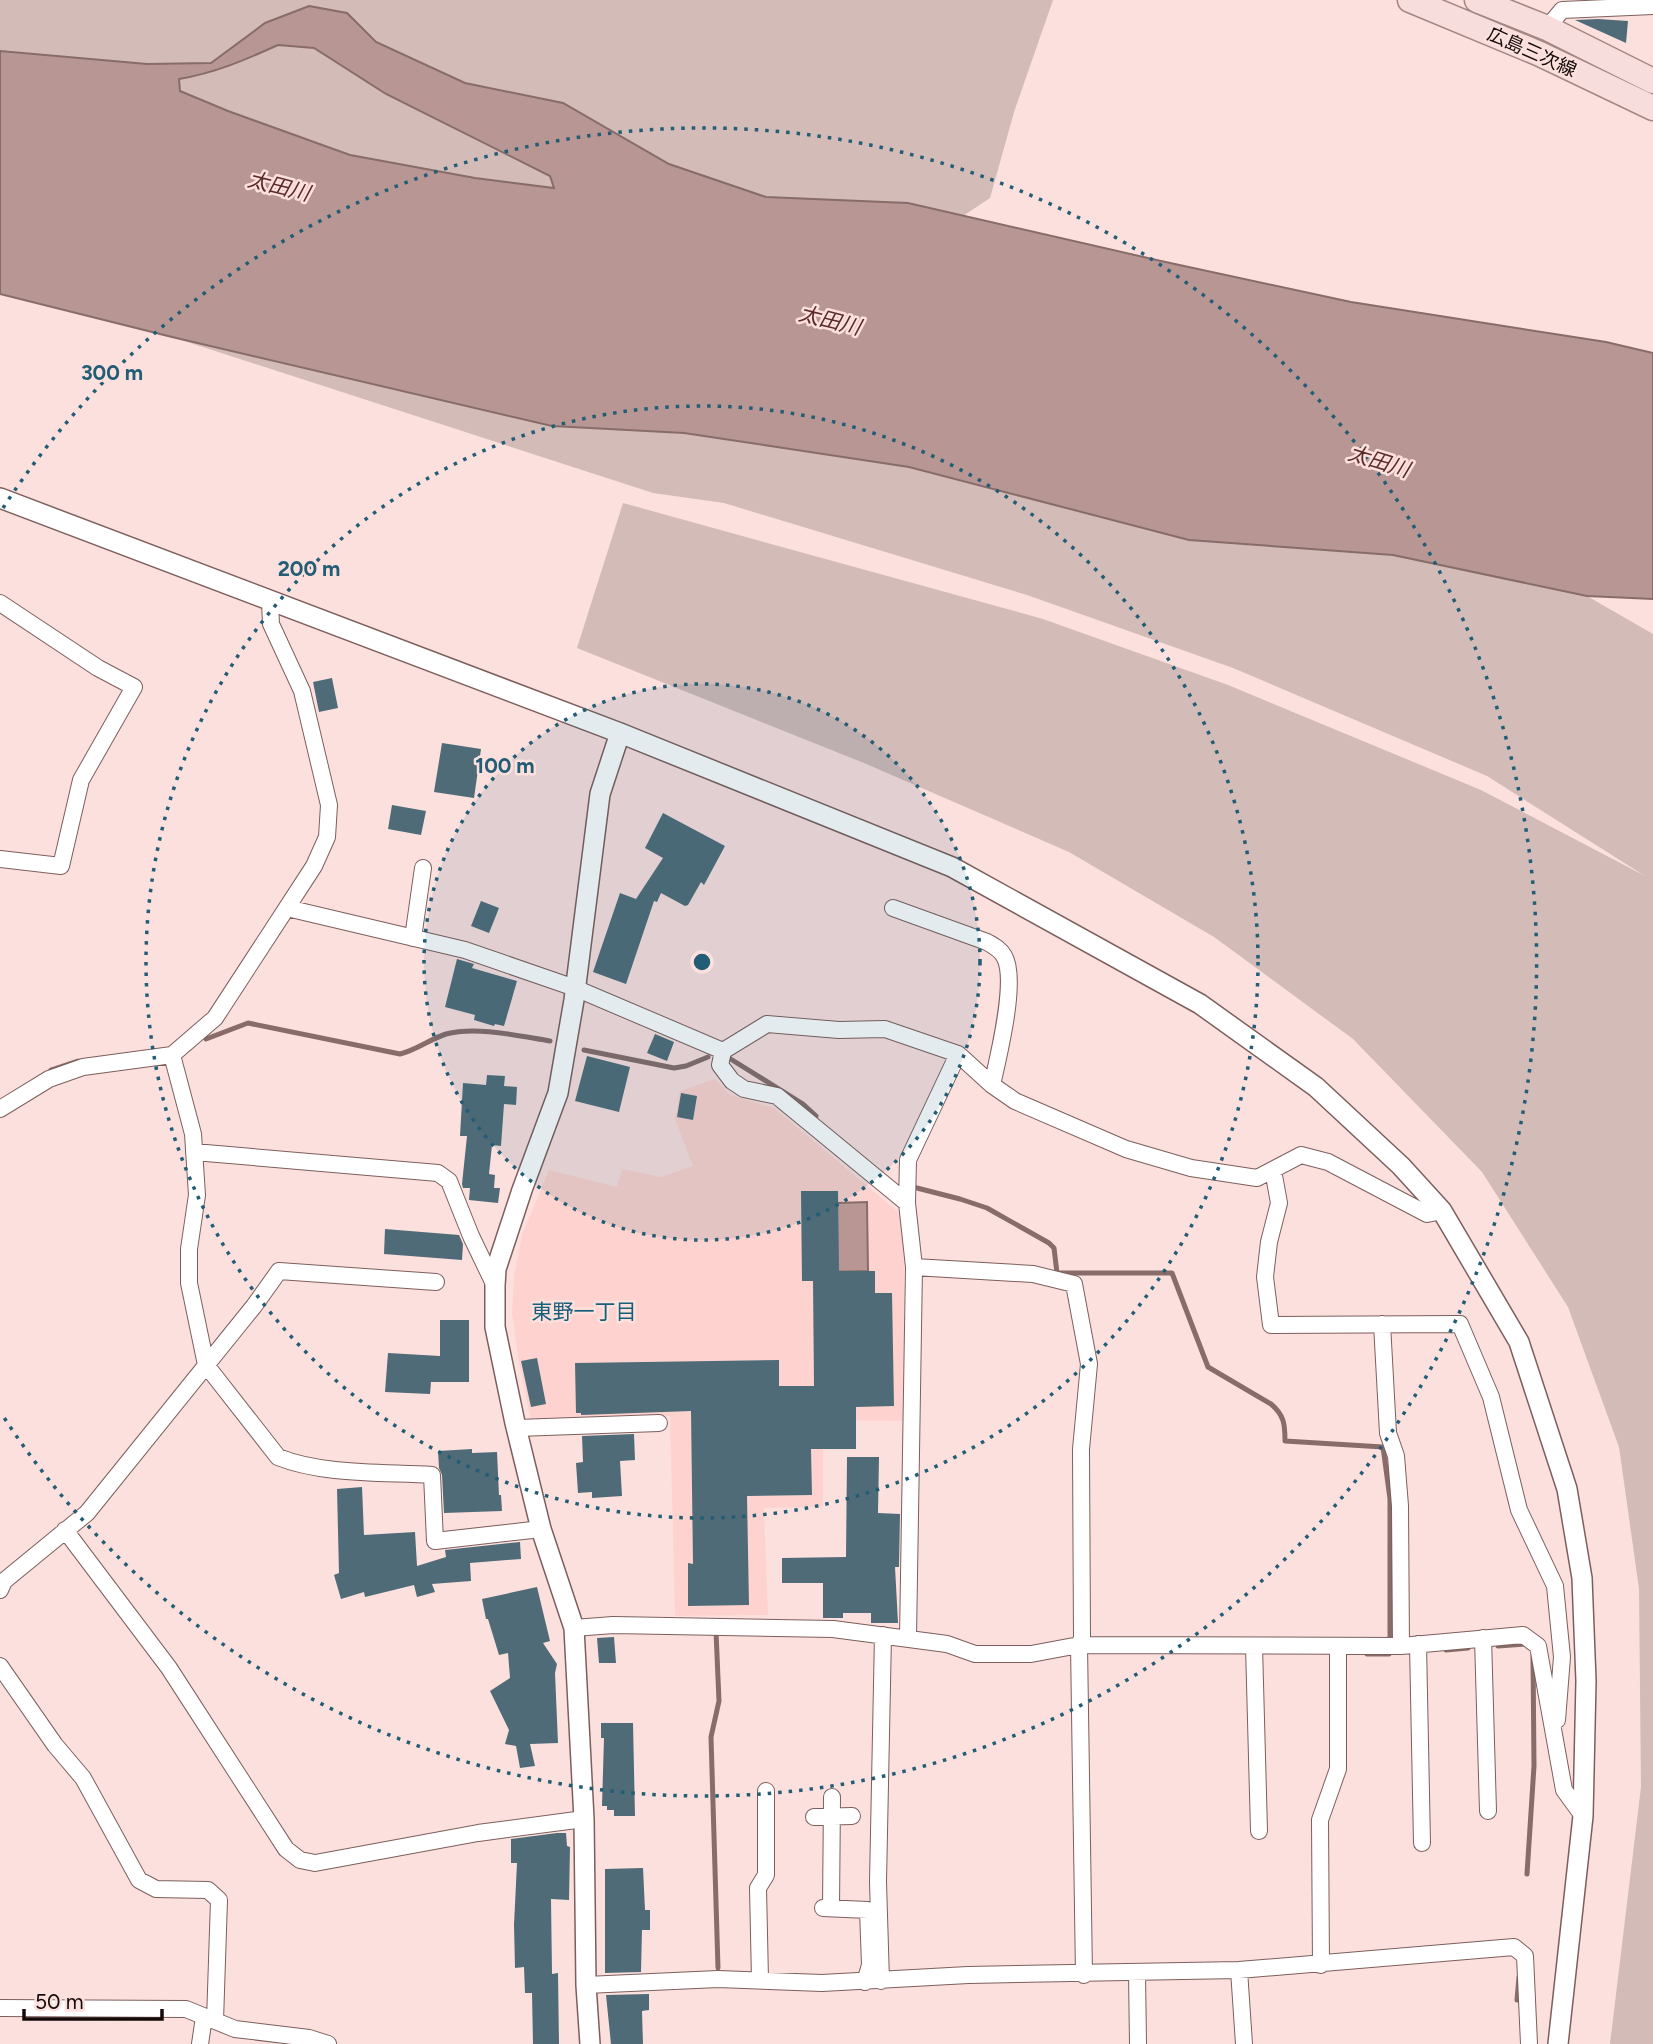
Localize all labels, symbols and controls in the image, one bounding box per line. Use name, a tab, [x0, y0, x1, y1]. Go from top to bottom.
street label: 広島三次線	[1484, 22, 1580, 82]
water label: 太田川	[245, 166, 315, 206]
water label: 太田川	[796, 300, 866, 340]
text: 300 m	[81, 360, 143, 385]
water label: 太田川	[1345, 440, 1415, 483]
text: 200 m	[278, 556, 340, 581]
text: 100 m	[475, 753, 535, 778]
centre of rings	[690, 950, 714, 974]
district label: 東野一丁目	[532, 1299, 637, 1324]
scale bar	[24, 1978, 163, 2022]
text: 50 m	[35, 1989, 84, 2014]

